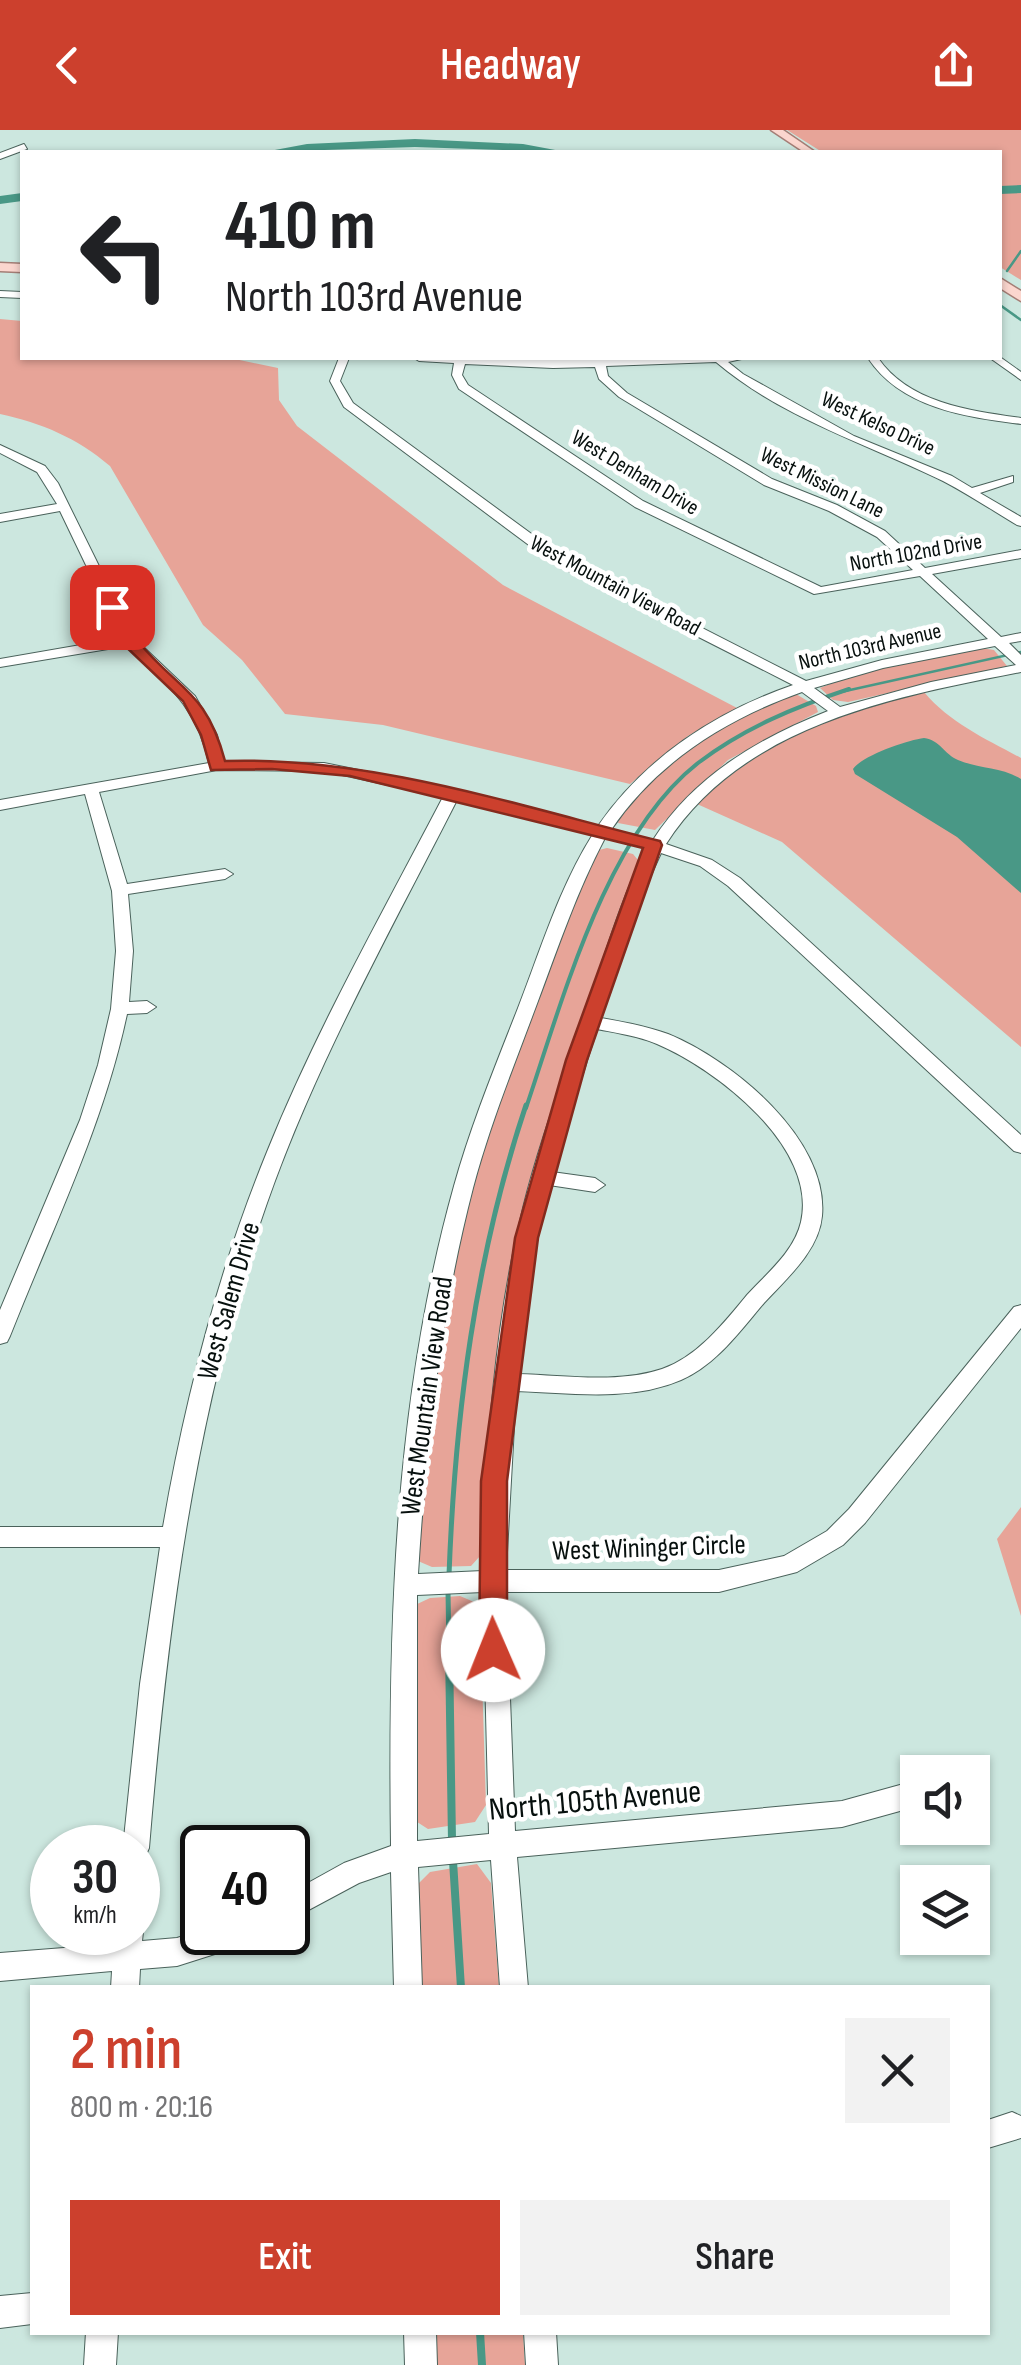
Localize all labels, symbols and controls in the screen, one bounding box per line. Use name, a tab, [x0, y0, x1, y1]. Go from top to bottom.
icon: back	[40, 38, 95, 93]
text: Headway	[440, 38, 581, 93]
icon: share	[926, 38, 981, 93]
text: 410 m	[225, 185, 376, 269]
icon: left	[60, 190, 190, 320]
text: North 103rd Avenue	[225, 270, 523, 325]
street label: West Kelso Drive	[817, 386, 939, 462]
street label: West Denham Drive	[566, 424, 704, 522]
street label: West Mission Lane	[756, 441, 888, 525]
street label: North 102nd Drive	[848, 528, 984, 578]
street label: West Mountain View Road	[525, 530, 705, 642]
pin	[70, 565, 155, 650]
icon: arrive	[85, 580, 140, 635]
street label: North 103rd Avenue	[796, 617, 944, 677]
street label: West Salem Drive	[191, 1218, 267, 1384]
street label: West Mountain View Road	[394, 1274, 460, 1518]
street label: West Wininger Circle	[552, 1528, 746, 1568]
position arrow	[441, 1598, 545, 1702]
map controls	[900, 1755, 990, 1955]
button: sound	[900, 1755, 990, 1845]
street label: North 105th Avenue	[487, 1772, 703, 1830]
speed limit sign: 40	[180, 1825, 310, 1955]
text: 30	[72, 1848, 118, 1908]
button: layers	[900, 1865, 990, 1955]
text: km/h	[73, 1900, 117, 1931]
text: 2 min	[70, 2014, 182, 2086]
button: close	[845, 2018, 950, 2123]
text: 800 m · 20:16	[70, 2088, 213, 2127]
button: Exit	[70, 2200, 500, 2315]
button: Share	[520, 2200, 950, 2315]

